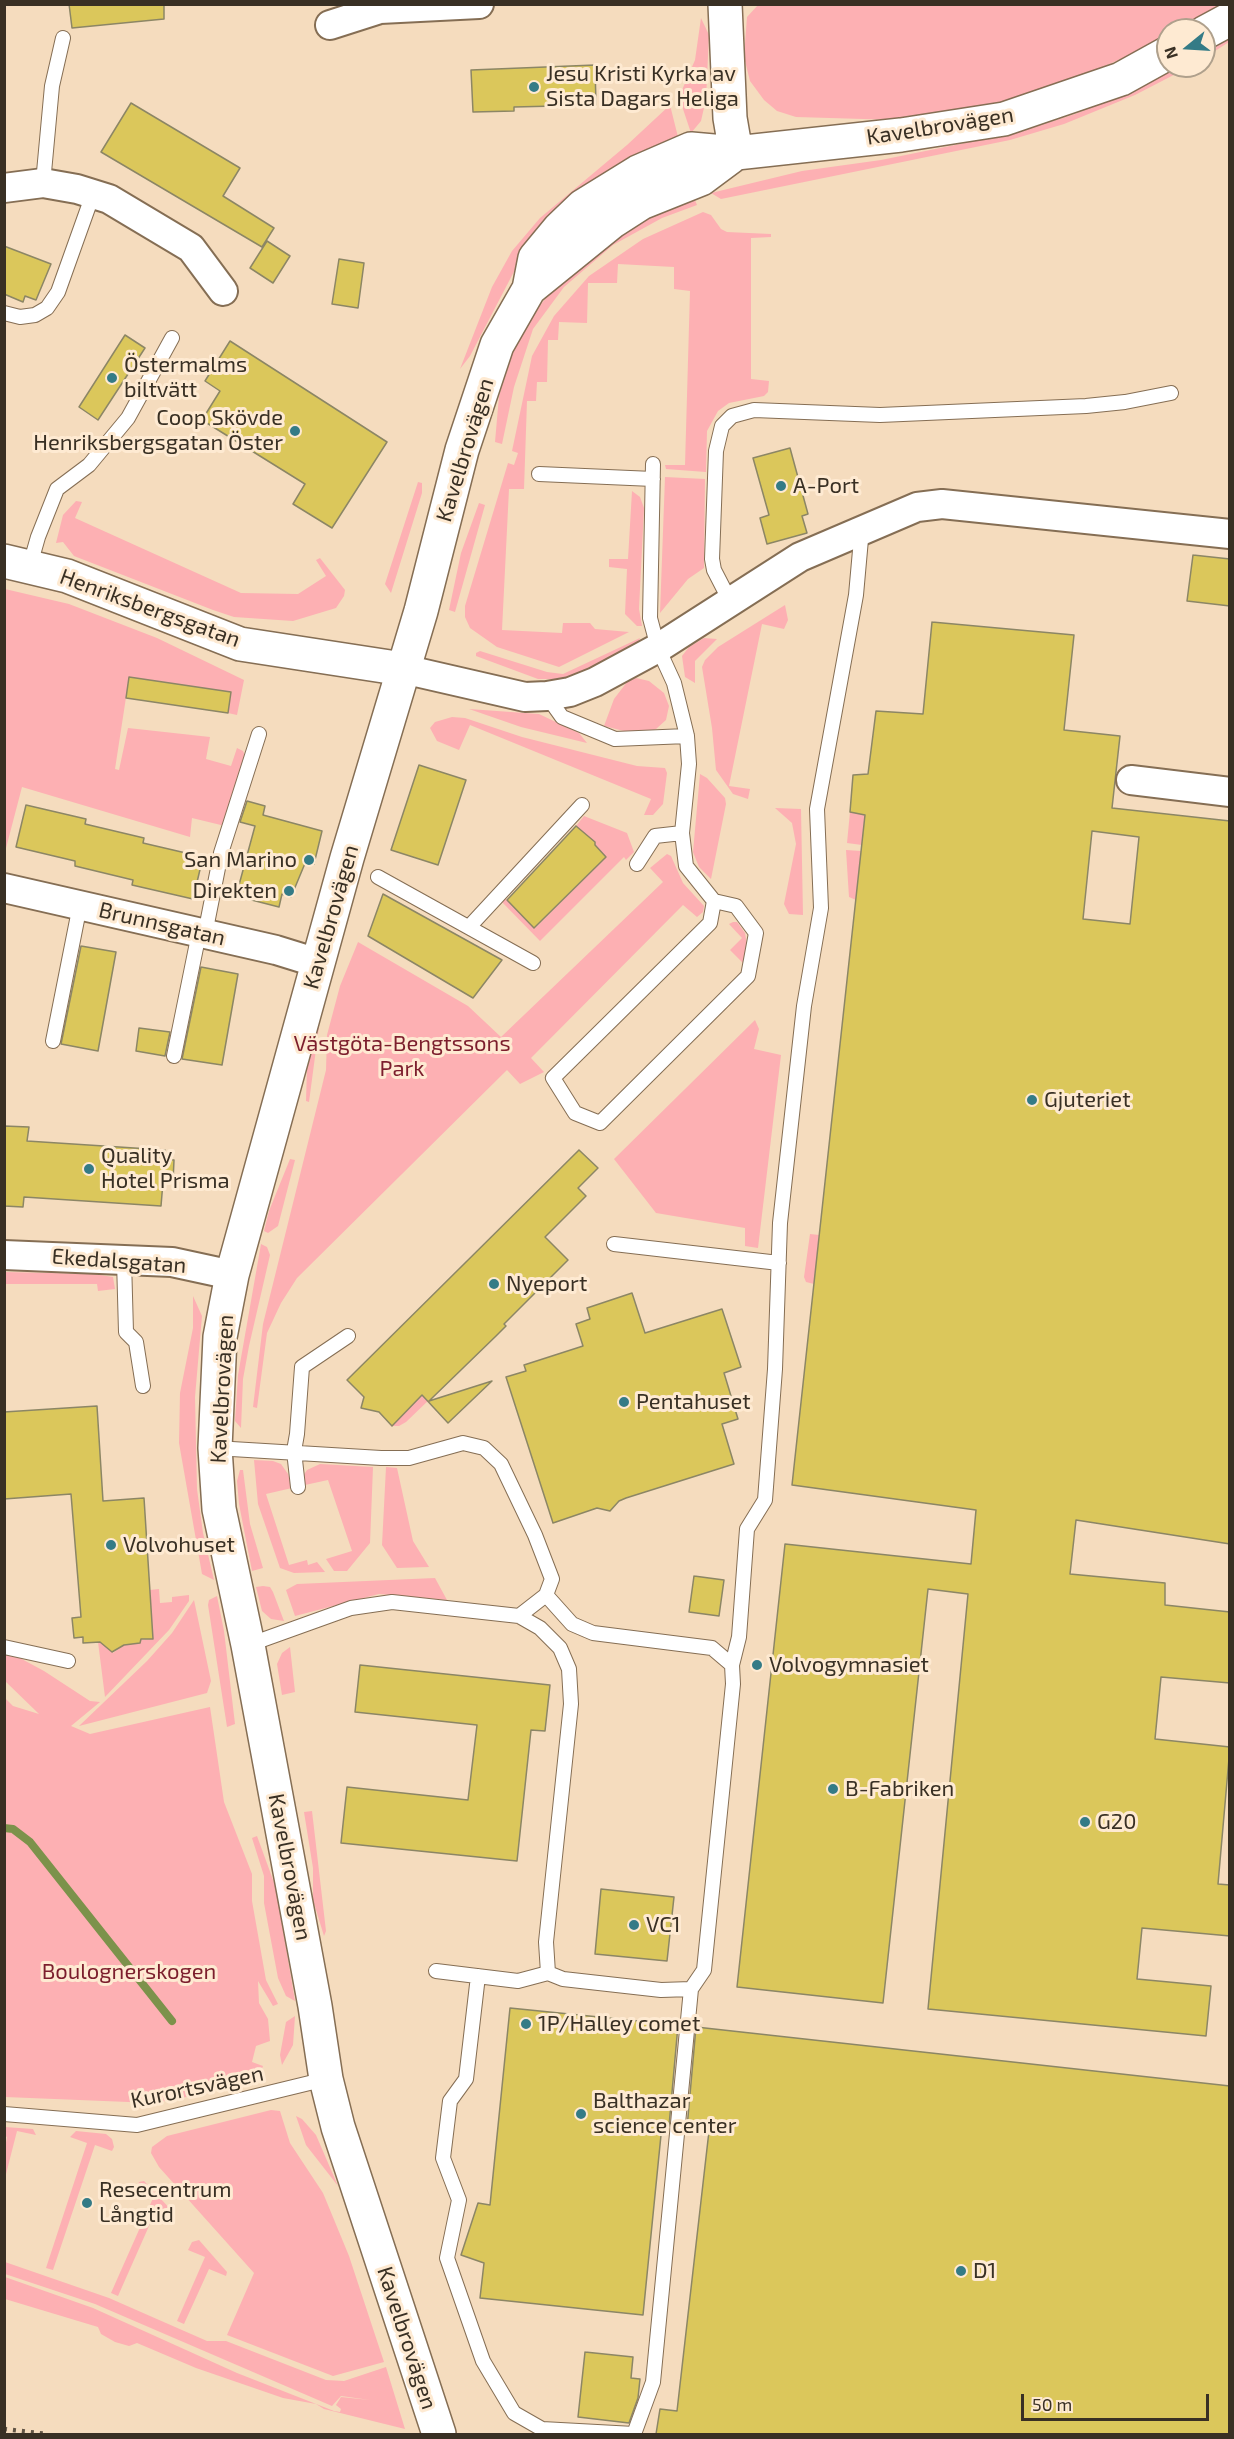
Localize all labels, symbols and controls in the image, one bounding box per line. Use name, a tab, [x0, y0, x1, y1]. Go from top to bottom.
north arrow	[1156, 18, 1216, 78]
text: N	[1159, 45, 1181, 62]
place label: Jesu Kristi Kyrka av Sista Dagars Heliga	[546, 61, 739, 112]
marker: Jesu Kristi Kyrka av Sista Dagars Heliga	[527, 80, 541, 94]
street label: Kavelbrovägen	[864, 101, 1016, 151]
place label: Östermalms biltvätt	[124, 352, 247, 404]
marker: Östermalms biltvätt	[105, 371, 119, 385]
street label: Kavelbrovägen	[431, 375, 499, 525]
place label: Coop Skövde Henriksbergsgatan Öster	[33, 405, 283, 457]
marker: Coop Skövde Henriksbergsgatan Öster	[288, 424, 302, 438]
place label: A-Port	[793, 473, 859, 499]
marker: A-Port	[774, 479, 788, 493]
street label: Henriksbergsgatan	[56, 563, 244, 653]
street label: Kavelbrovägen	[298, 842, 364, 992]
place label: San Marino	[184, 847, 297, 873]
marker: San Marino	[302, 853, 316, 867]
place label: Direkten	[192, 878, 277, 904]
marker: Direkten	[282, 884, 296, 898]
street label: Brunnsgatan	[96, 897, 228, 951]
park label: Västgöta-Bengtssons Park	[293, 1031, 511, 1082]
place label: Gjuteriet	[1044, 1087, 1131, 1113]
marker: Gjuteriet	[1025, 1093, 1039, 1107]
place label: Quality Hotel Prisma	[101, 1143, 230, 1194]
marker: Quality Hotel Prisma	[82, 1162, 96, 1176]
street label: Ekedalsgatan	[51, 1243, 187, 1279]
place label: Nyeport	[506, 1271, 587, 1297]
marker: Nyeport	[487, 1277, 501, 1291]
street label: Kavelbrovägen	[205, 1314, 239, 1464]
place label: Pentahuset	[636, 1389, 751, 1415]
marker: Pentahuset	[617, 1395, 631, 1409]
place label: Volvohuset	[123, 1532, 235, 1558]
marker: Volvohuset	[104, 1538, 118, 1552]
place label: Volvogymnasiet	[769, 1652, 929, 1678]
marker: Volvogymnasiet	[750, 1658, 764, 1672]
place label: B-Fabriken	[845, 1776, 954, 1802]
marker: B-Fabriken	[826, 1782, 840, 1796]
street label: Kavelbrovägen	[263, 1791, 317, 1943]
place label: G20	[1097, 1809, 1136, 1835]
marker: G20	[1078, 1815, 1092, 1829]
place label: VC1	[646, 1912, 681, 1938]
marker: VC1	[627, 1918, 641, 1932]
park label: Boulognerskogen	[42, 1959, 216, 1985]
place label: 1P/Halley comet	[538, 2011, 700, 2037]
marker: 1P/Halley comet	[519, 2017, 533, 2031]
street label: Kurortsvägen	[128, 2060, 266, 2114]
place label: Balthazar science center	[593, 2088, 736, 2140]
marker: Balthazar science center	[574, 2107, 588, 2121]
place label: Resecentrum Långtid	[99, 2177, 231, 2228]
marker: Resecentrum Långtid	[80, 2196, 94, 2210]
place label: D1	[973, 2258, 996, 2284]
street label: Kavelbrovägen	[371, 2263, 443, 2413]
marker: D1	[954, 2264, 968, 2278]
scale bar	[1024, 2382, 1212, 2420]
text: 50 m	[1032, 2393, 1072, 2415]

